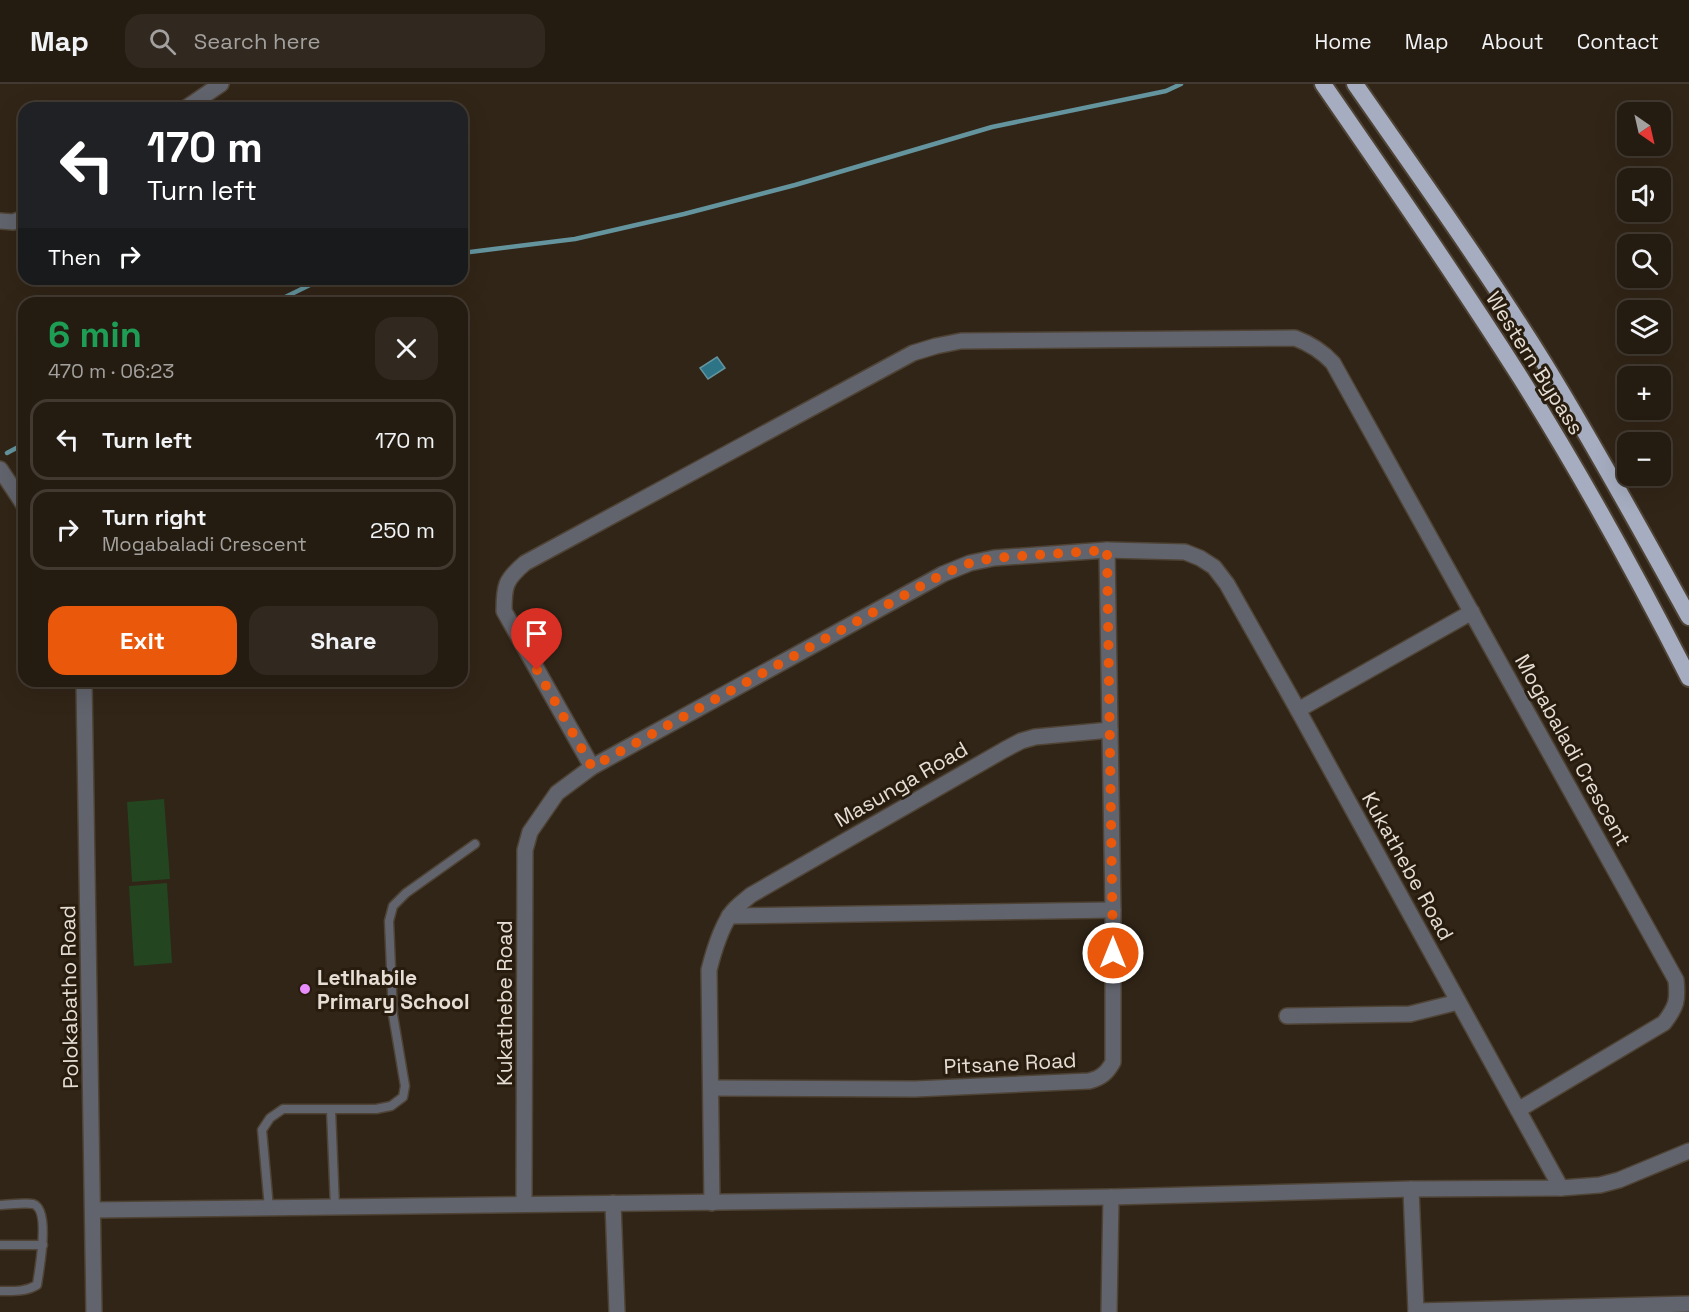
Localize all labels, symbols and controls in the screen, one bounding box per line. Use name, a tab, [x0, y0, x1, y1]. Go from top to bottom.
search box	[125, 14, 545, 68]
text: Map	[30, 23, 89, 59]
icon: search	[146, 25, 179, 58]
text: Search here	[194, 27, 321, 55]
text: Home	[1314, 28, 1372, 55]
text: Map	[1405, 28, 1449, 55]
text: About	[1482, 28, 1544, 55]
text: Contact	[1577, 28, 1659, 55]
north arrow	[1617, 102, 1671, 156]
map controls	[1617, 102, 1671, 486]
text: 170 m	[147, 121, 263, 174]
icon: left	[48, 126, 126, 204]
button: sound	[1617, 168, 1671, 222]
text: Turn left	[147, 173, 257, 208]
button: search	[1617, 234, 1671, 288]
icon: right	[113, 240, 146, 273]
text: Then	[48, 243, 101, 271]
street label: Western Bypass	[1480, 286, 1590, 440]
button: layers	[1617, 300, 1671, 354]
text: 6 min	[48, 312, 142, 358]
button: close	[375, 317, 438, 380]
text: 470 m · 06:23	[48, 358, 174, 384]
button: +	[1617, 366, 1671, 420]
icon: left	[51, 423, 84, 456]
text: Turn left	[102, 426, 192, 454]
text: 170 m	[375, 426, 435, 454]
button: −	[1617, 432, 1671, 486]
text: Turn right	[102, 503, 207, 531]
icon: right	[51, 513, 84, 546]
text: 250 m	[370, 516, 435, 544]
text: Mogabaladi Crescent	[102, 531, 307, 557]
button: Exit	[48, 606, 237, 675]
button: Share	[249, 606, 438, 675]
pin	[511, 608, 562, 670]
icon: arrive	[520, 617, 553, 650]
street label: Mogabaladi Crescent	[1509, 649, 1637, 851]
street label: Masunga Road	[830, 735, 972, 833]
street label: Kukathebe Road	[1356, 787, 1460, 945]
street label: Polokabatho Road	[54, 905, 84, 1089]
street label: Kukathebe Road	[491, 920, 518, 1086]
position arrow	[1081, 921, 1145, 985]
place label: Letlhabile Primary School	[317, 964, 470, 1015]
marker: Letlhabile Primary School	[298, 982, 312, 996]
street label: Pitsane Road	[943, 1046, 1077, 1080]

